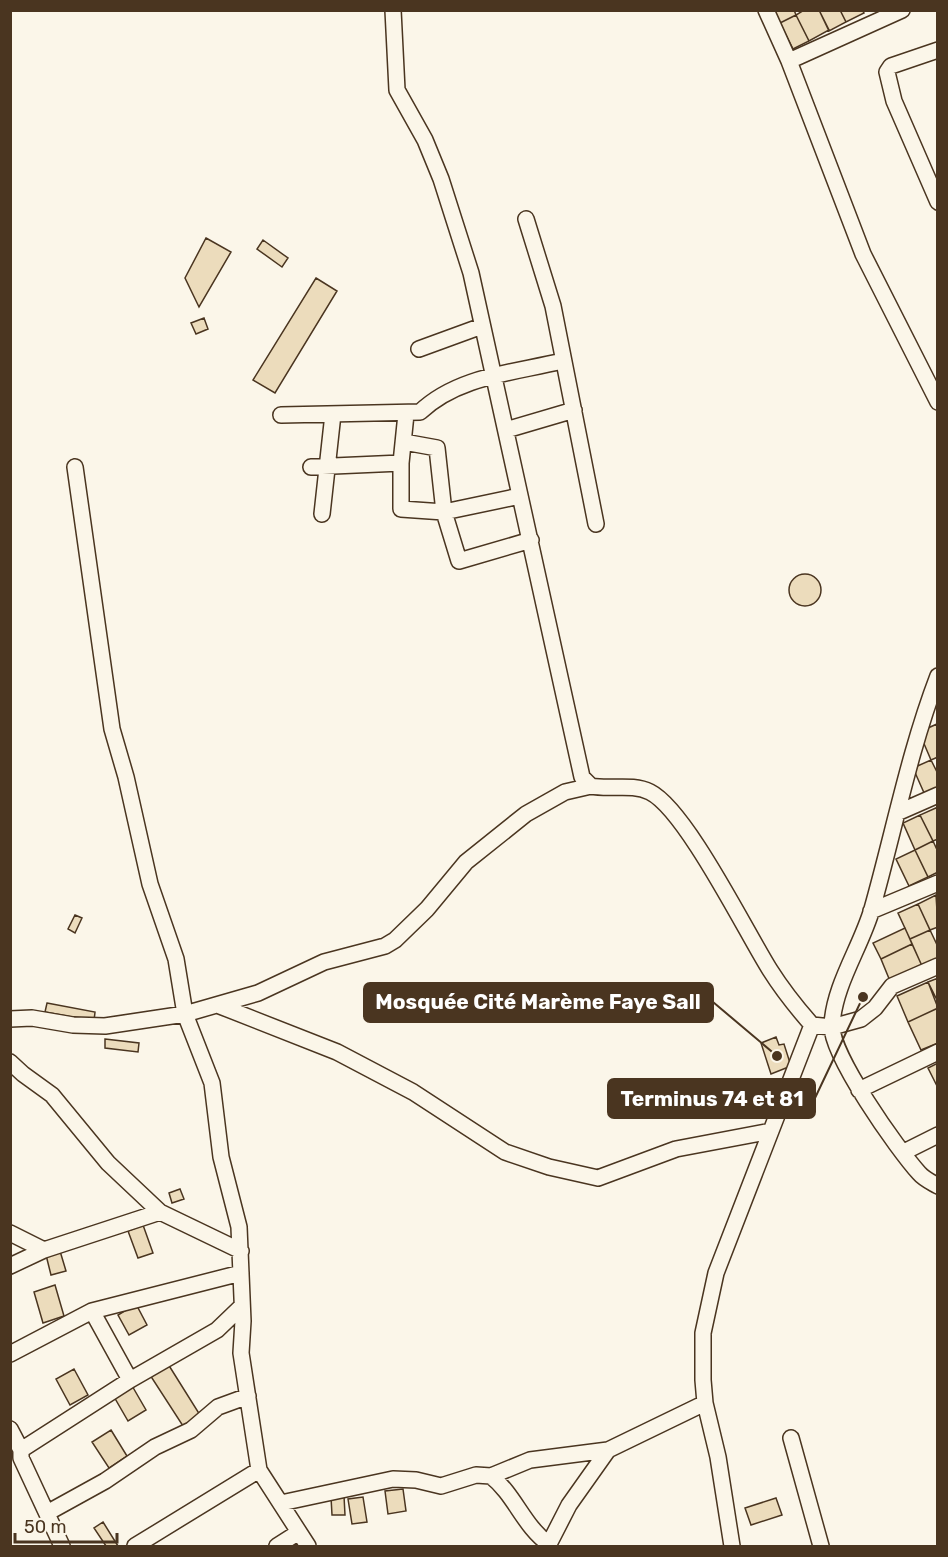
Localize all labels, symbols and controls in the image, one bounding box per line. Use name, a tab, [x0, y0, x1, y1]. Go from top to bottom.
callout: Mosquée Cité Marème Faye Sall	[364, 983, 713, 1022]
text: Mosquée Cité Marème Faye Sall	[375, 989, 701, 1014]
callout: Terminus 74 et 81	[608, 1079, 815, 1118]
text: Terminus 74 et 81	[620, 1086, 804, 1111]
scale bar	[15, 1506, 117, 1544]
text: 50 m	[24, 1516, 67, 1538]

